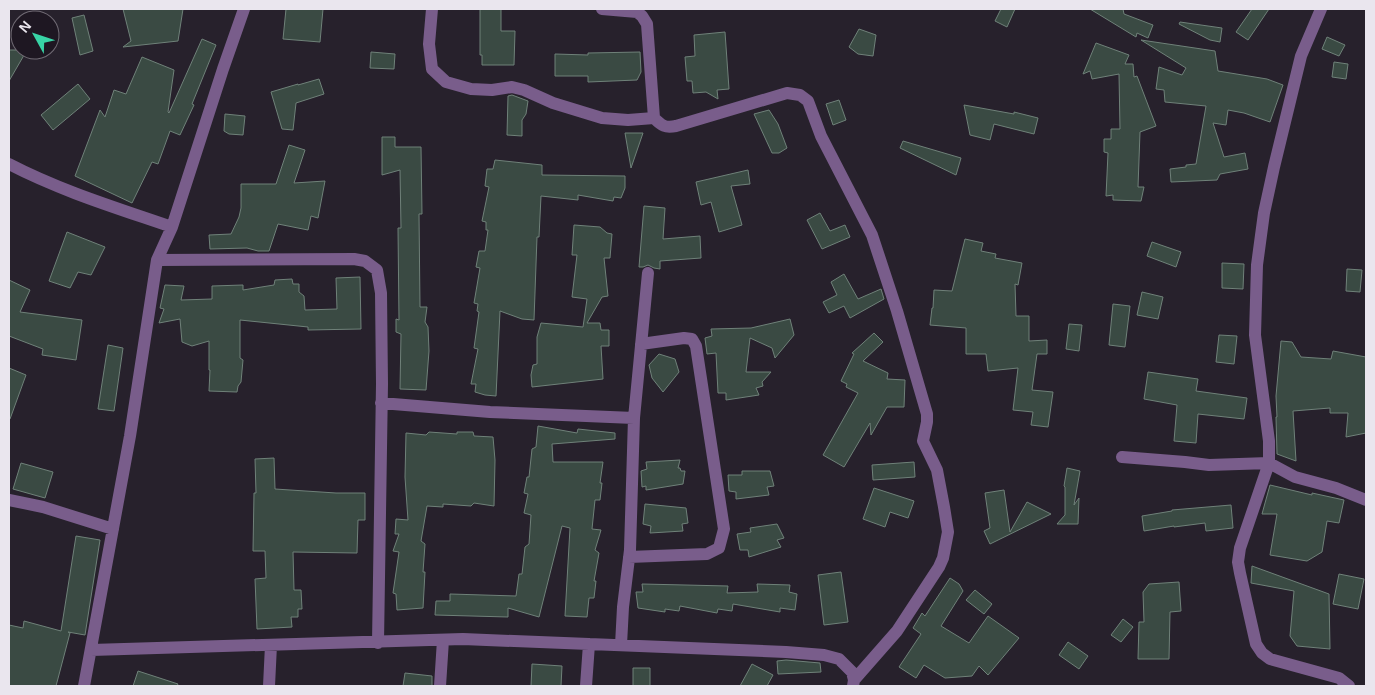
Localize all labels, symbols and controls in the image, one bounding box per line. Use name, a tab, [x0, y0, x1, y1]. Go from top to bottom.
north arrow	[10, 10, 60, 60]
text: N	[16, 18, 34, 36]

